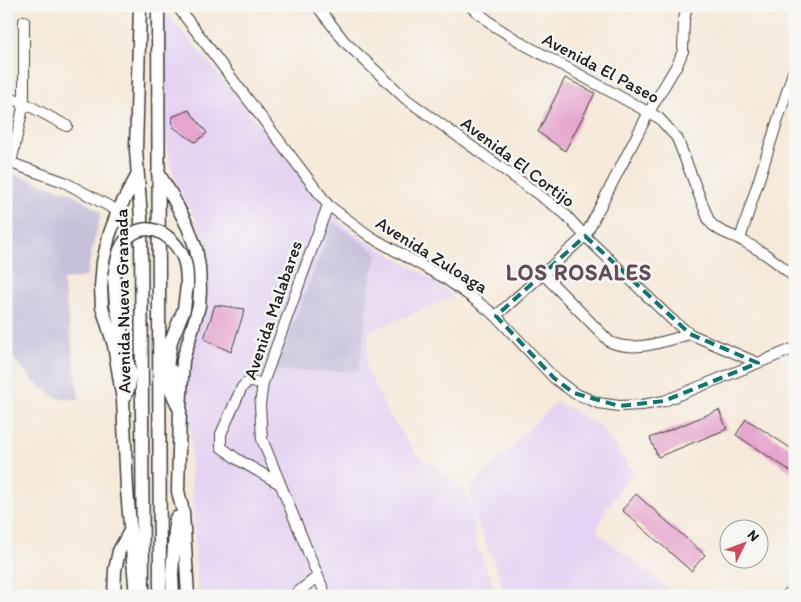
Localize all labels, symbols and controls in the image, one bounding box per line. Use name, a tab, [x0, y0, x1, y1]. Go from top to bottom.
street label: Avenida El Paseo	[539, 28, 663, 108]
street label: Avenida El Cortijo	[457, 112, 579, 212]
street label: Avenida Nueva Granada	[110, 208, 136, 394]
street label: Avenida Zuloaga	[372, 212, 493, 299]
street label: Avenida Malabares	[239, 238, 307, 382]
district label: LOS ROSALES	[506, 259, 652, 286]
north arrow	[718, 520, 768, 570]
text: N	[744, 526, 763, 545]

